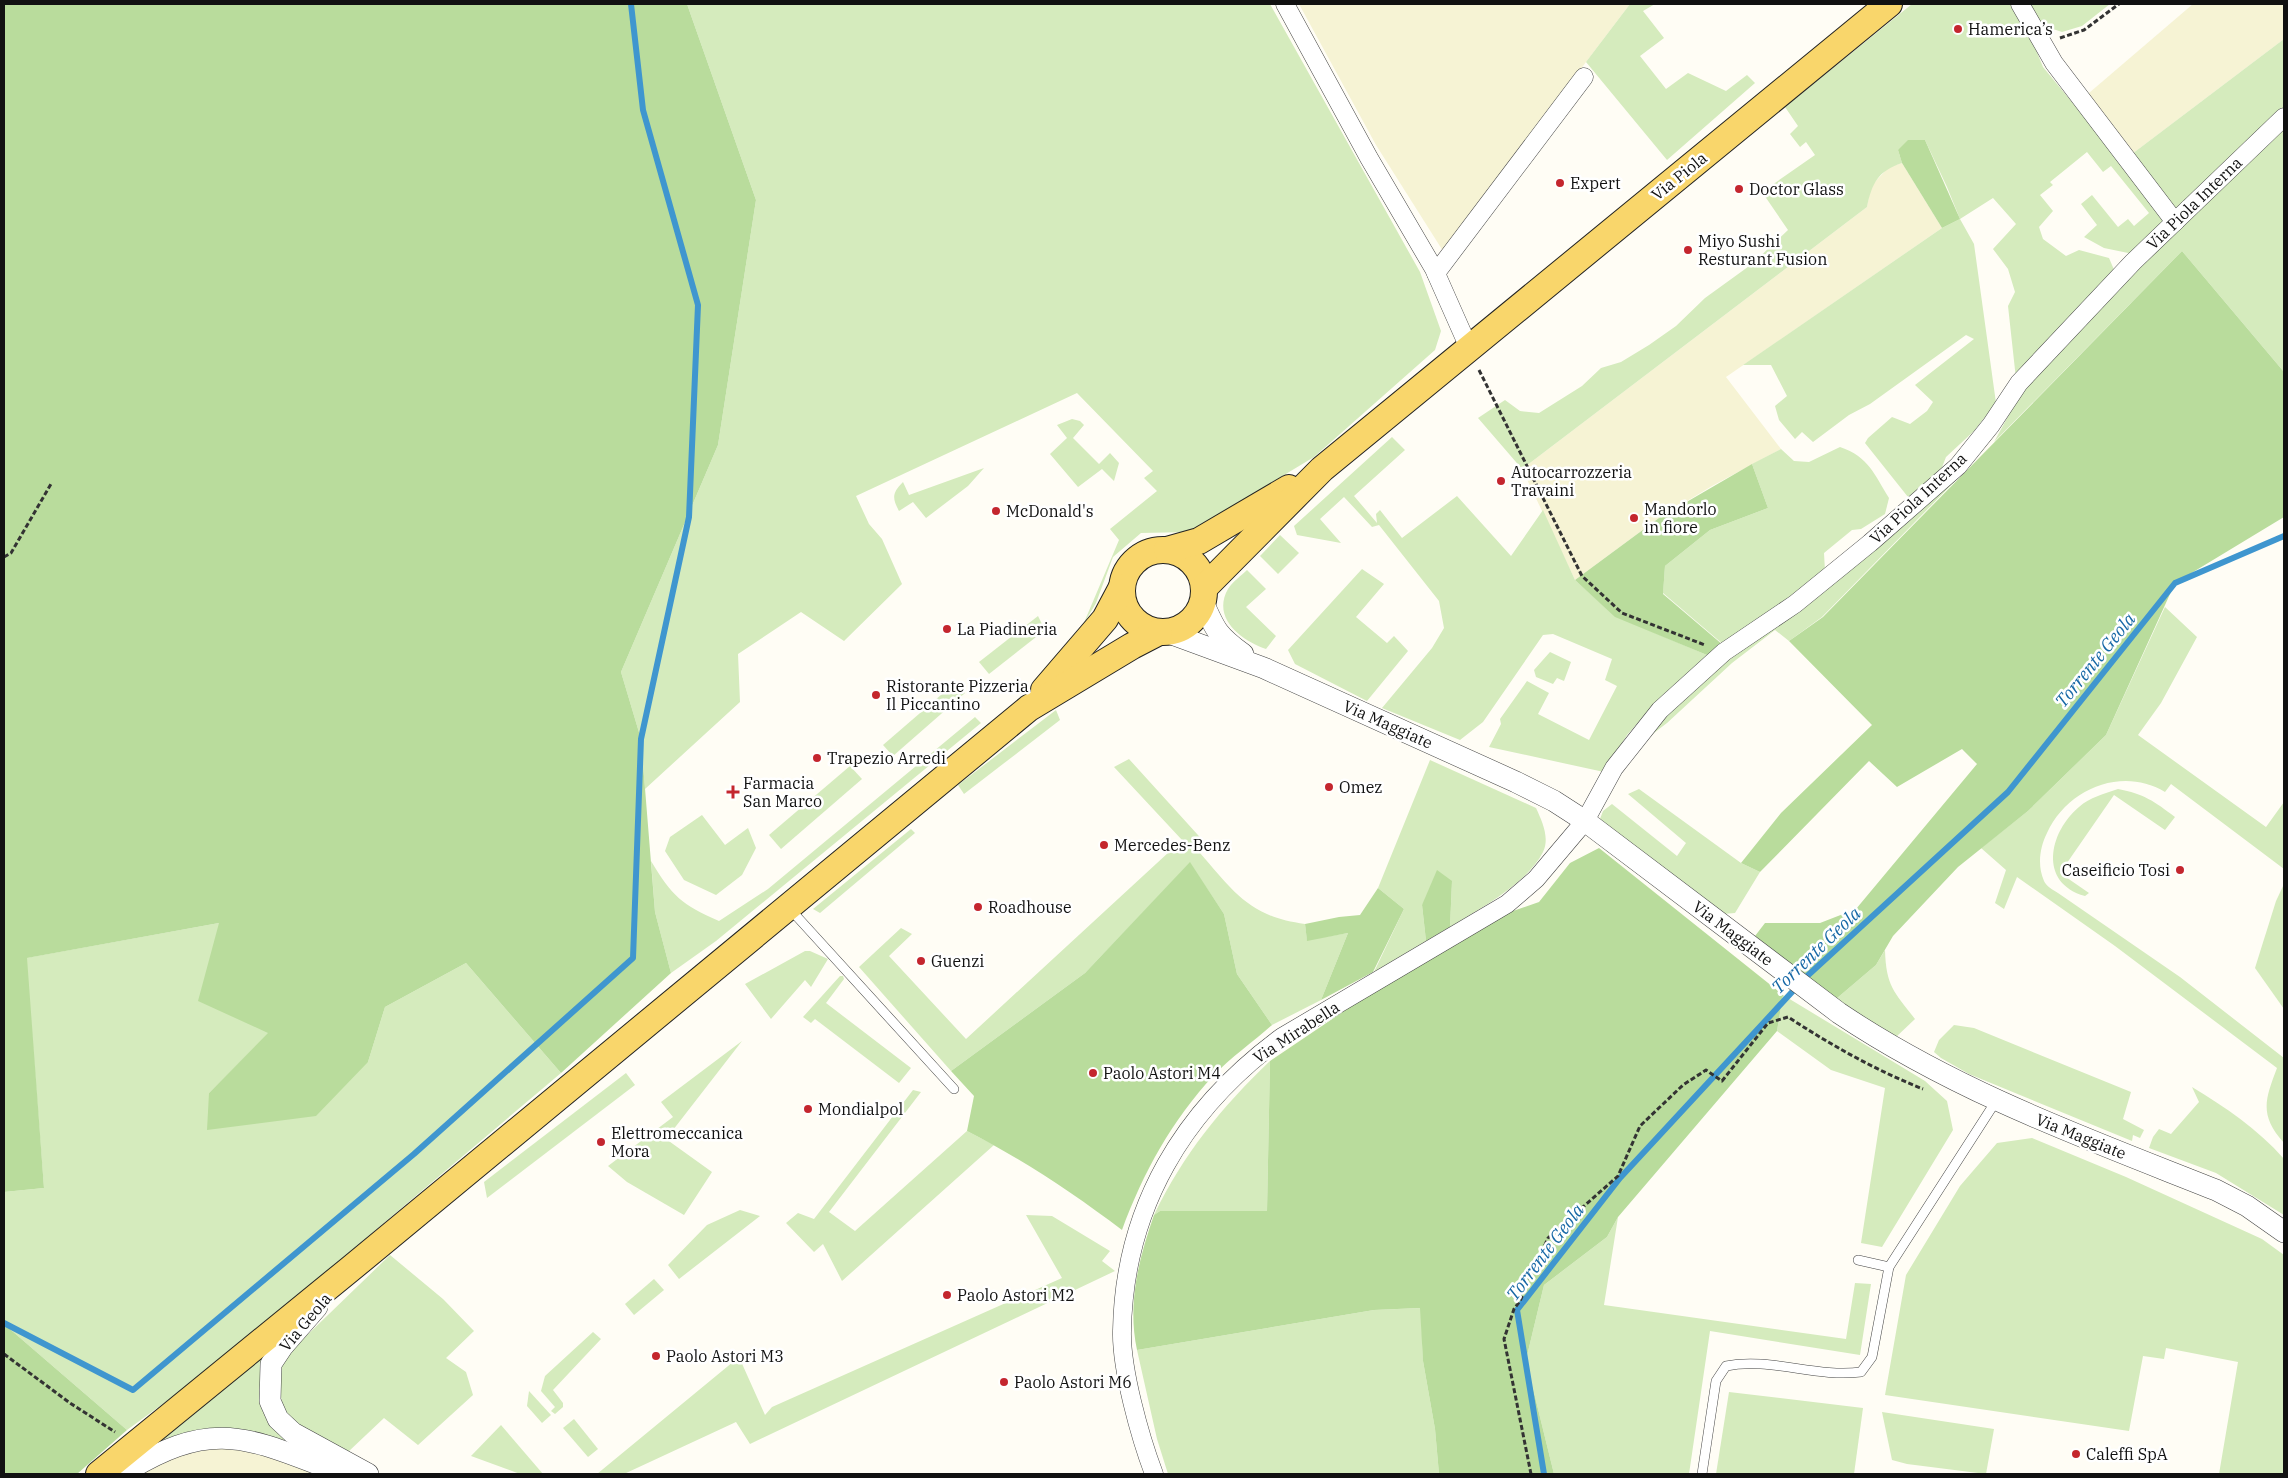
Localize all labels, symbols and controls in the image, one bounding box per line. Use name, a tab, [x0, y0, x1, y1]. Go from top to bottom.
place label: Hamerica’s	[1968, 19, 2053, 39]
marker: Hamerica’s	[1952, 23, 1964, 35]
street label: Via Piola	[1647, 147, 1711, 204]
street label: Via Piola Interna	[2142, 152, 2246, 254]
place label: Expert	[1570, 173, 1621, 193]
marker: Expert	[1554, 177, 1566, 189]
place label: Doctor Glass	[1749, 179, 1844, 199]
marker: Doctor Glass	[1733, 183, 1745, 195]
place label: Miyo Sushi Resturant Fusion	[1698, 231, 1827, 269]
marker: Miyo Sushi Resturant Fusion	[1682, 244, 1694, 256]
street label: Via Piola Interna	[1865, 448, 1971, 548]
place label: Autocarrozzeria Travaini	[1511, 462, 1632, 500]
marker: Autocarrozzeria Travaini	[1495, 475, 1507, 487]
place label: Mandorlo in fiore	[1644, 499, 1717, 537]
place label: McDonald's	[1006, 501, 1094, 521]
marker: McDonald's	[990, 505, 1002, 517]
marker: Mandorlo in fiore	[1628, 512, 1640, 524]
water label: Torrente Geola	[2050, 608, 2140, 712]
place label: La Piadineria	[957, 619, 1057, 639]
marker: La Piadineria	[941, 623, 953, 635]
place label: Ristorante Pizzeria Il Piccantino	[886, 676, 1029, 714]
marker: Ristorante Pizzeria Il Piccantino	[870, 689, 882, 701]
street label: Via Maggiate	[1340, 695, 1436, 753]
place label: Trapezio Arredi	[827, 748, 946, 768]
marker: Trapezio Arredi	[811, 752, 823, 764]
place label: Farmacia San Marco	[743, 773, 822, 811]
place label: Omez	[1339, 777, 1382, 797]
marker: Omez	[1323, 781, 1335, 793]
marker: Farmacia San Marco	[727, 786, 739, 798]
place label: Mercedes-Benz	[1114, 835, 1230, 855]
marker: Mercedes-Benz	[1098, 839, 1110, 851]
place label: Caseificio Tosi	[2062, 860, 2170, 880]
marker: Caseificio Tosi	[2174, 864, 2186, 876]
street label: Via Maggiate	[1689, 896, 1777, 970]
place label: Roadhouse	[988, 897, 1071, 917]
marker: Roadhouse	[972, 901, 984, 913]
water label: Torrente Geola	[1767, 902, 1866, 998]
place label: Guenzi	[931, 951, 984, 971]
marker: Guenzi	[915, 955, 927, 967]
street label: Via Mirabella	[1249, 996, 1343, 1067]
place label: Paolo Astori M4	[1103, 1063, 1221, 1083]
marker: Paolo Astori M4	[1087, 1067, 1099, 1079]
place label: Mondialpol	[818, 1099, 903, 1119]
marker: Mondialpol	[802, 1103, 814, 1115]
street label: Via Maggiate	[2033, 1109, 2129, 1163]
place label: Elettromeccanica Mora	[611, 1123, 743, 1161]
marker: Elettromeccanica Mora	[595, 1136, 607, 1148]
water label: Torrente Geola	[1501, 1199, 1589, 1305]
place label: Paolo Astori M2	[957, 1285, 1075, 1305]
street label: Via Geola	[275, 1288, 335, 1355]
marker: Paolo Astori M2	[941, 1289, 953, 1301]
place label: Paolo Astori M3	[666, 1346, 784, 1366]
marker: Paolo Astori M3	[650, 1350, 662, 1362]
place label: Paolo Astori M6	[1014, 1372, 1132, 1392]
marker: Paolo Astori M6	[998, 1376, 1010, 1388]
place label: Caleffi SpA	[2086, 1444, 2168, 1464]
marker: Caleffi SpA	[2070, 1448, 2082, 1460]

